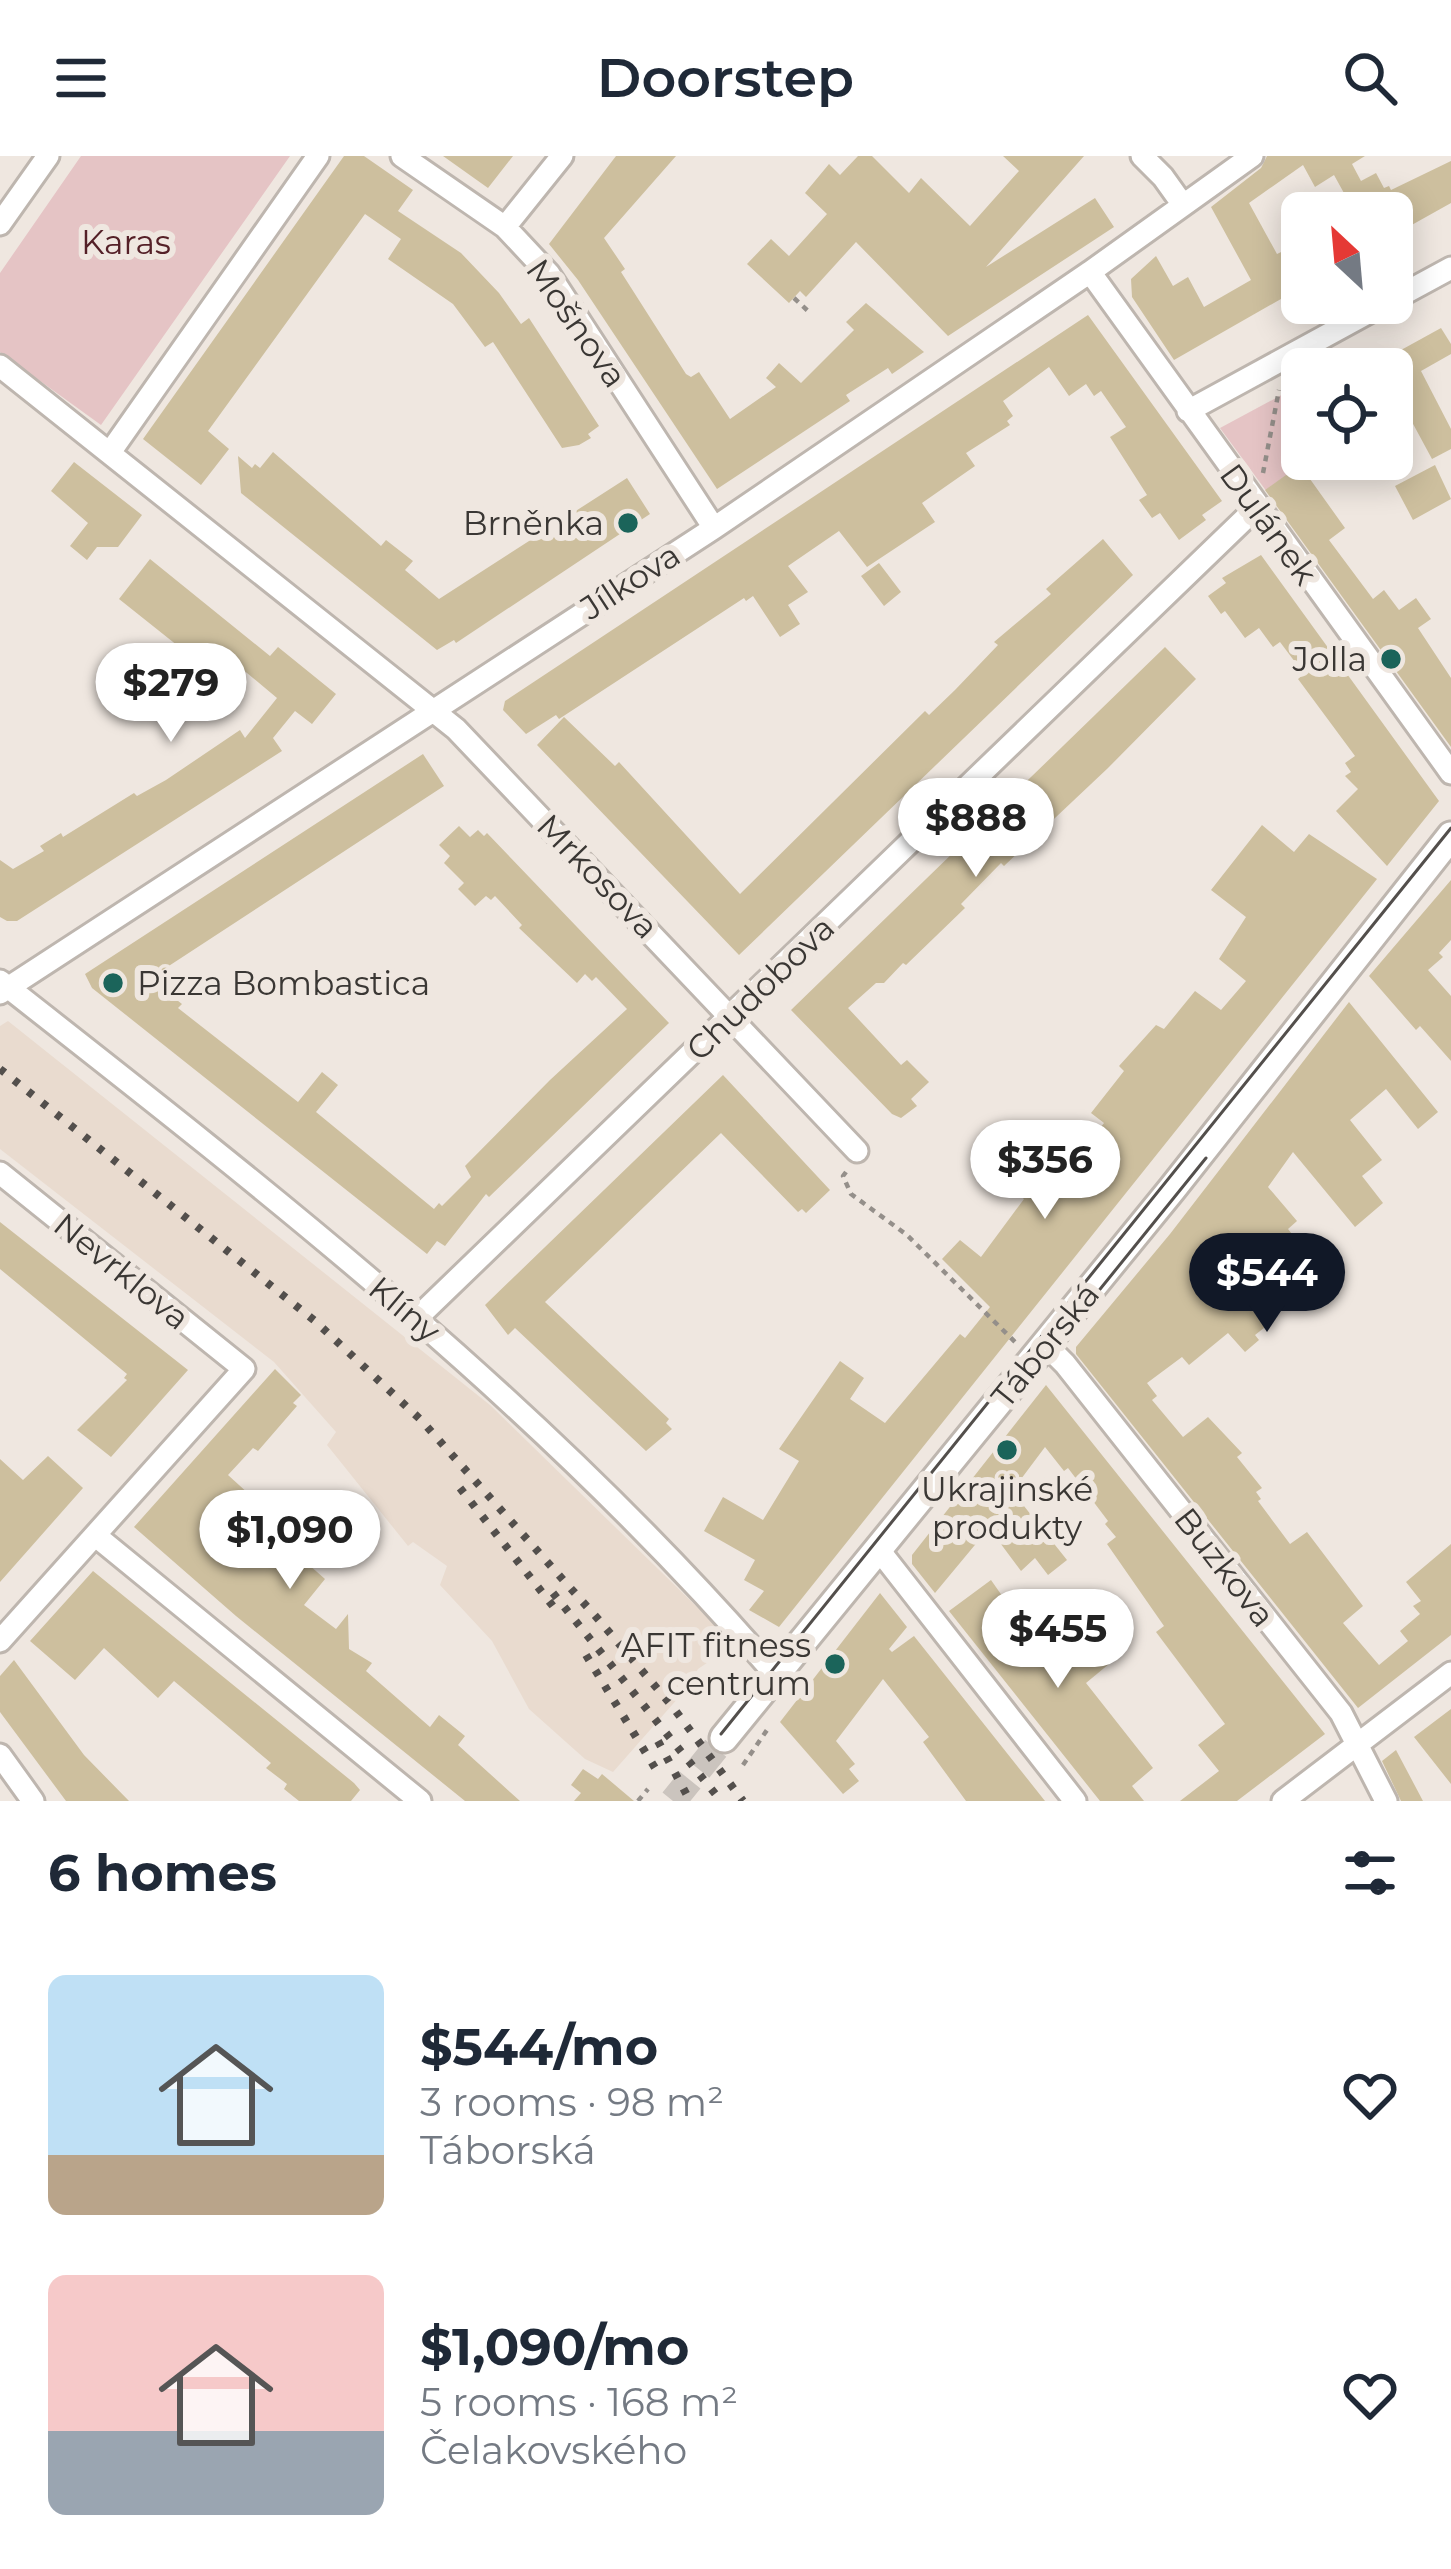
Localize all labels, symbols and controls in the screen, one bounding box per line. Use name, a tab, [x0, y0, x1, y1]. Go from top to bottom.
icon: menu	[48, 45, 114, 111]
text: Doorstep	[597, 45, 854, 111]
icon: search	[1337, 45, 1403, 111]
north arrow	[1281, 192, 1413, 324]
map controls	[1281, 192, 1413, 480]
park label: Karas	[81, 222, 171, 262]
street label: Mošnova	[518, 251, 636, 395]
button: locate	[1281, 348, 1413, 480]
street label: Dulánek	[1212, 456, 1326, 592]
place label: Brněnka	[463, 503, 604, 543]
marker: Brněnka	[615, 510, 641, 536]
street label: Jílkova	[572, 534, 687, 628]
place label: Jolla	[1292, 639, 1367, 679]
pin: $279	[100, 643, 242, 745]
marker: Jolla	[1378, 646, 1404, 672]
text: $279	[123, 658, 219, 706]
pin: $888	[905, 778, 1047, 880]
text: $888	[925, 793, 1027, 841]
street label: Mrkosova	[529, 806, 667, 946]
street label: Chudobova	[678, 908, 842, 1068]
place label: Pizza Bombastica	[137, 963, 430, 1003]
marker: Pizza Bombastica	[100, 970, 126, 996]
pin: $356	[974, 1120, 1116, 1222]
text: $356	[997, 1135, 1093, 1183]
street label: Nevrklova	[46, 1204, 198, 1338]
pin: $544	[1196, 1233, 1338, 1335]
text: $544	[1216, 1248, 1318, 1296]
street label: Klíny	[361, 1268, 449, 1350]
street label: Táborská	[983, 1275, 1107, 1415]
marker: Ukrajinské produkty	[994, 1437, 1020, 1463]
place label: Ukrajinské produkty	[921, 1469, 1093, 1547]
pin: $1,090	[192, 1490, 388, 1592]
street label: Buzkova	[1166, 1500, 1284, 1634]
text: $1,090	[226, 1505, 354, 1553]
pin: $455	[987, 1589, 1129, 1691]
text: $455	[1009, 1604, 1107, 1652]
place label: AFIT fitness centrum	[621, 1625, 811, 1703]
marker: AFIT fitness centrum	[822, 1651, 848, 1677]
icon: filters	[1337, 1840, 1403, 1906]
text: 6 homes	[48, 1842, 277, 1904]
text: $544/mo	[420, 2016, 658, 2078]
icon: home	[144, 2023, 288, 2167]
icon: heart	[1337, 2062, 1403, 2128]
text: 3 rooms · 98 m²	[420, 2078, 724, 2126]
text: Táborská	[420, 2126, 596, 2174]
text: $1,090/mo	[420, 2316, 689, 2378]
icon: home	[144, 2323, 288, 2467]
icon: heart	[1337, 2362, 1403, 2428]
text: 5 rooms · 168 m²	[420, 2378, 738, 2426]
text: Čelakovského	[420, 2426, 687, 2474]

